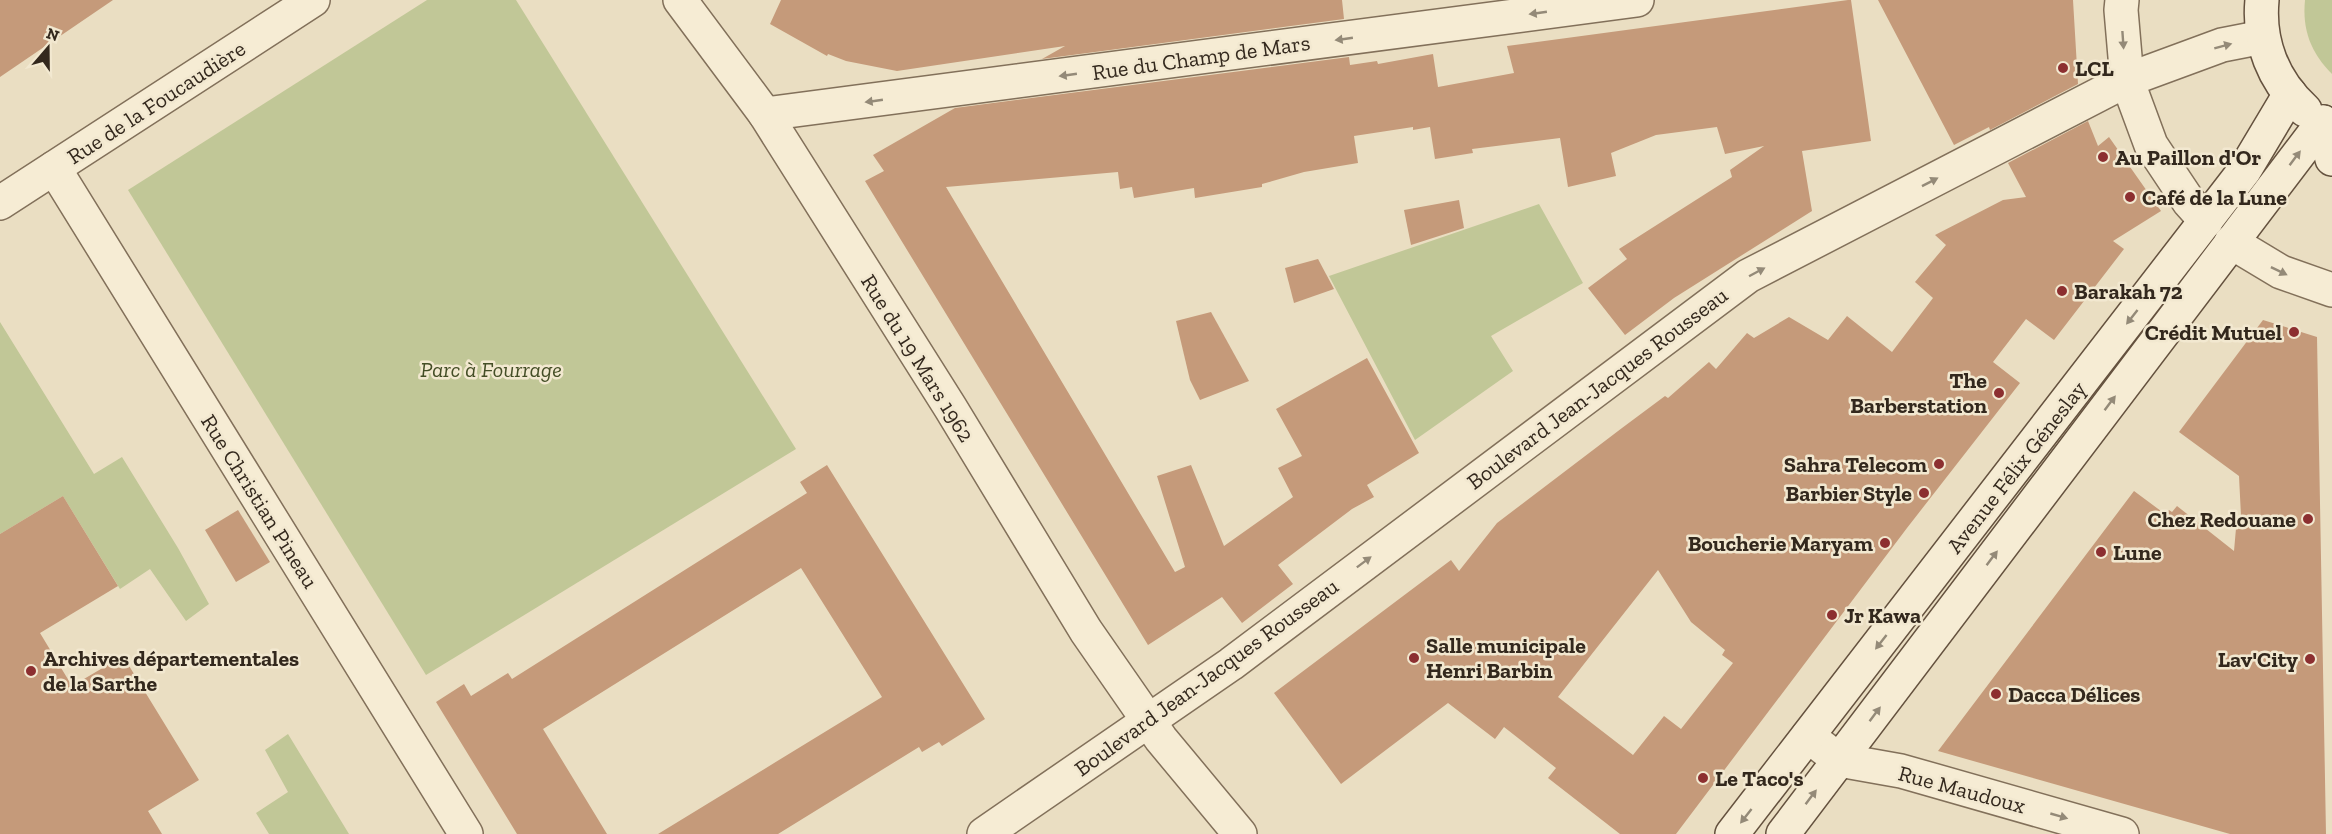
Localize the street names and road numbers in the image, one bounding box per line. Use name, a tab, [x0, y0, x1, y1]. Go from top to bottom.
street label: Rue du Champ de Mars	[1090, 29, 1312, 86]
street label: Rue de la Foucaudière	[62, 35, 250, 170]
street label: Rue du 19 Mars 1962	[855, 269, 980, 447]
street label: Boulevard Jean-Jacques Rousseau	[1462, 281, 1733, 495]
street label: Avenue Félix Géneslay	[1941, 375, 2092, 559]
street label: Rue Christian Pineau	[195, 409, 324, 594]
street label: Boulevard Jean-Jacques Rousseau	[1069, 572, 1344, 782]
street label: Rue Maudoux	[1895, 760, 2028, 819]

